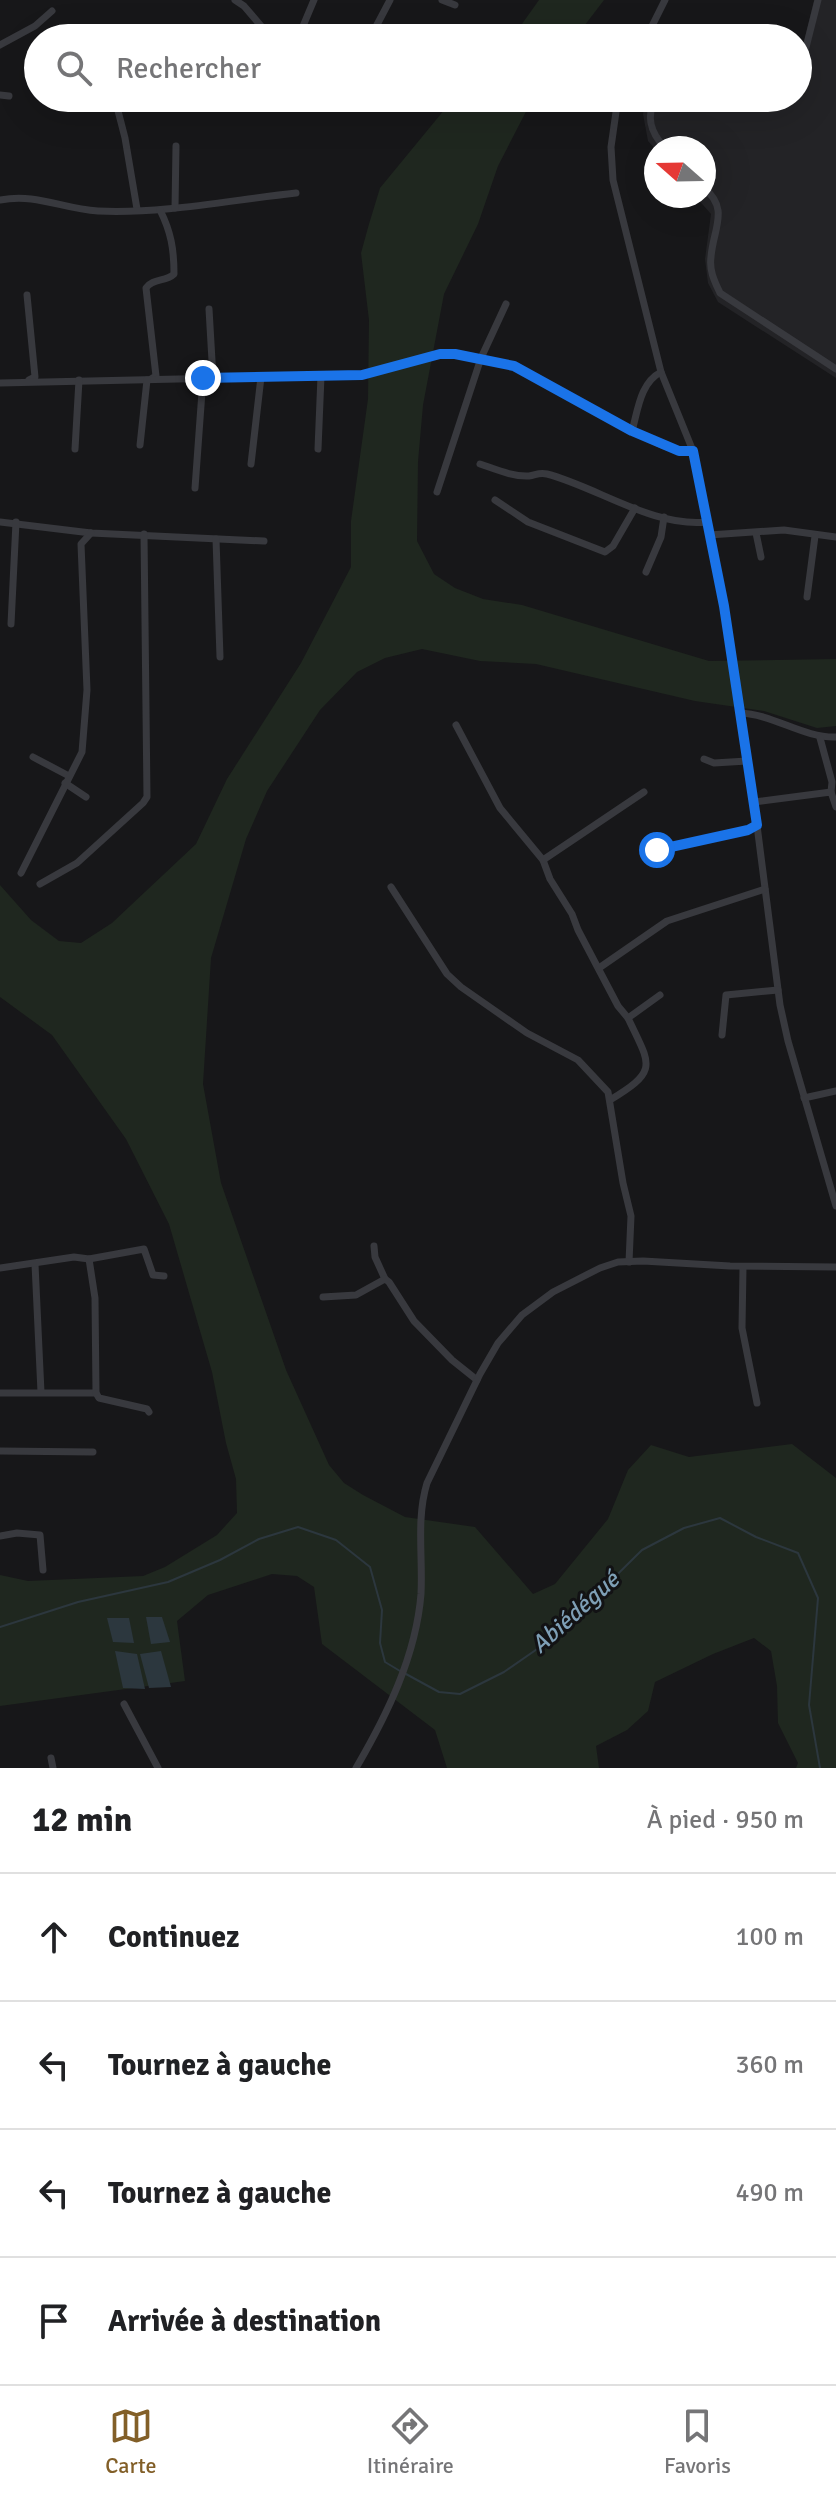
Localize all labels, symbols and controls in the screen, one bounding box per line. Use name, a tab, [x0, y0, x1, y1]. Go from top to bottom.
search box	[24, 24, 812, 112]
icon: search	[52, 46, 96, 90]
text: Rechercher	[116, 50, 261, 87]
north arrow	[644, 136, 716, 208]
route end	[185, 360, 221, 396]
route start	[639, 832, 675, 868]
water label: Abiédégué	[525, 1563, 627, 1659]
text: 12 min	[32, 1799, 132, 1841]
text: À pied · 950 m	[647, 1804, 804, 1836]
icon: ahead	[32, 1915, 76, 1959]
text: Continuez	[108, 1919, 240, 1956]
text: 100 m	[735, 1921, 804, 1953]
icon: left	[32, 2043, 76, 2087]
text: Tournez à gauche	[108, 2047, 331, 2084]
text: 360 m	[735, 2049, 804, 2081]
icon: left	[32, 2171, 76, 2215]
text: Tournez à gauche	[108, 2175, 331, 2212]
text: 490 m	[735, 2177, 804, 2209]
icon: arrive	[32, 2299, 76, 2343]
text: Arrivée à destination	[108, 2303, 381, 2340]
tab: Carte	[105, 2404, 156, 2479]
tab: Itinéraire	[367, 2404, 454, 2479]
tab: Favoris	[664, 2404, 731, 2479]

